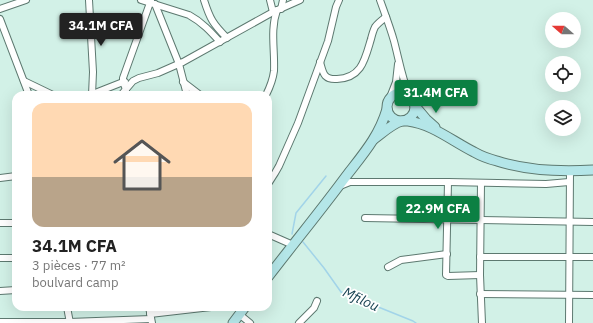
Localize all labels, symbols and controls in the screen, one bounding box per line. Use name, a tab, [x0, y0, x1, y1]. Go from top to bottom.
north arrow	[545, 12, 581, 48]
map controls	[545, 12, 581, 136]
pin: 34.1M CFA	[55, 13, 147, 47]
text: 34.1M CFA	[69, 17, 134, 34]
button: locate	[545, 56, 581, 92]
pin: 31.4M CFA	[390, 80, 482, 114]
text: 31.4M CFA	[404, 84, 469, 101]
button: layers	[545, 100, 581, 136]
icon: home	[106, 129, 178, 201]
pin: 22.9M CFA	[392, 196, 484, 230]
text: 22.9M CFA	[406, 200, 471, 217]
text: 34.1M CFA	[32, 235, 117, 257]
text: 3 pièces · 77 m²	[32, 257, 126, 274]
text: boulvard camp	[32, 274, 119, 291]
water label: Mfilou	[340, 283, 382, 315]

